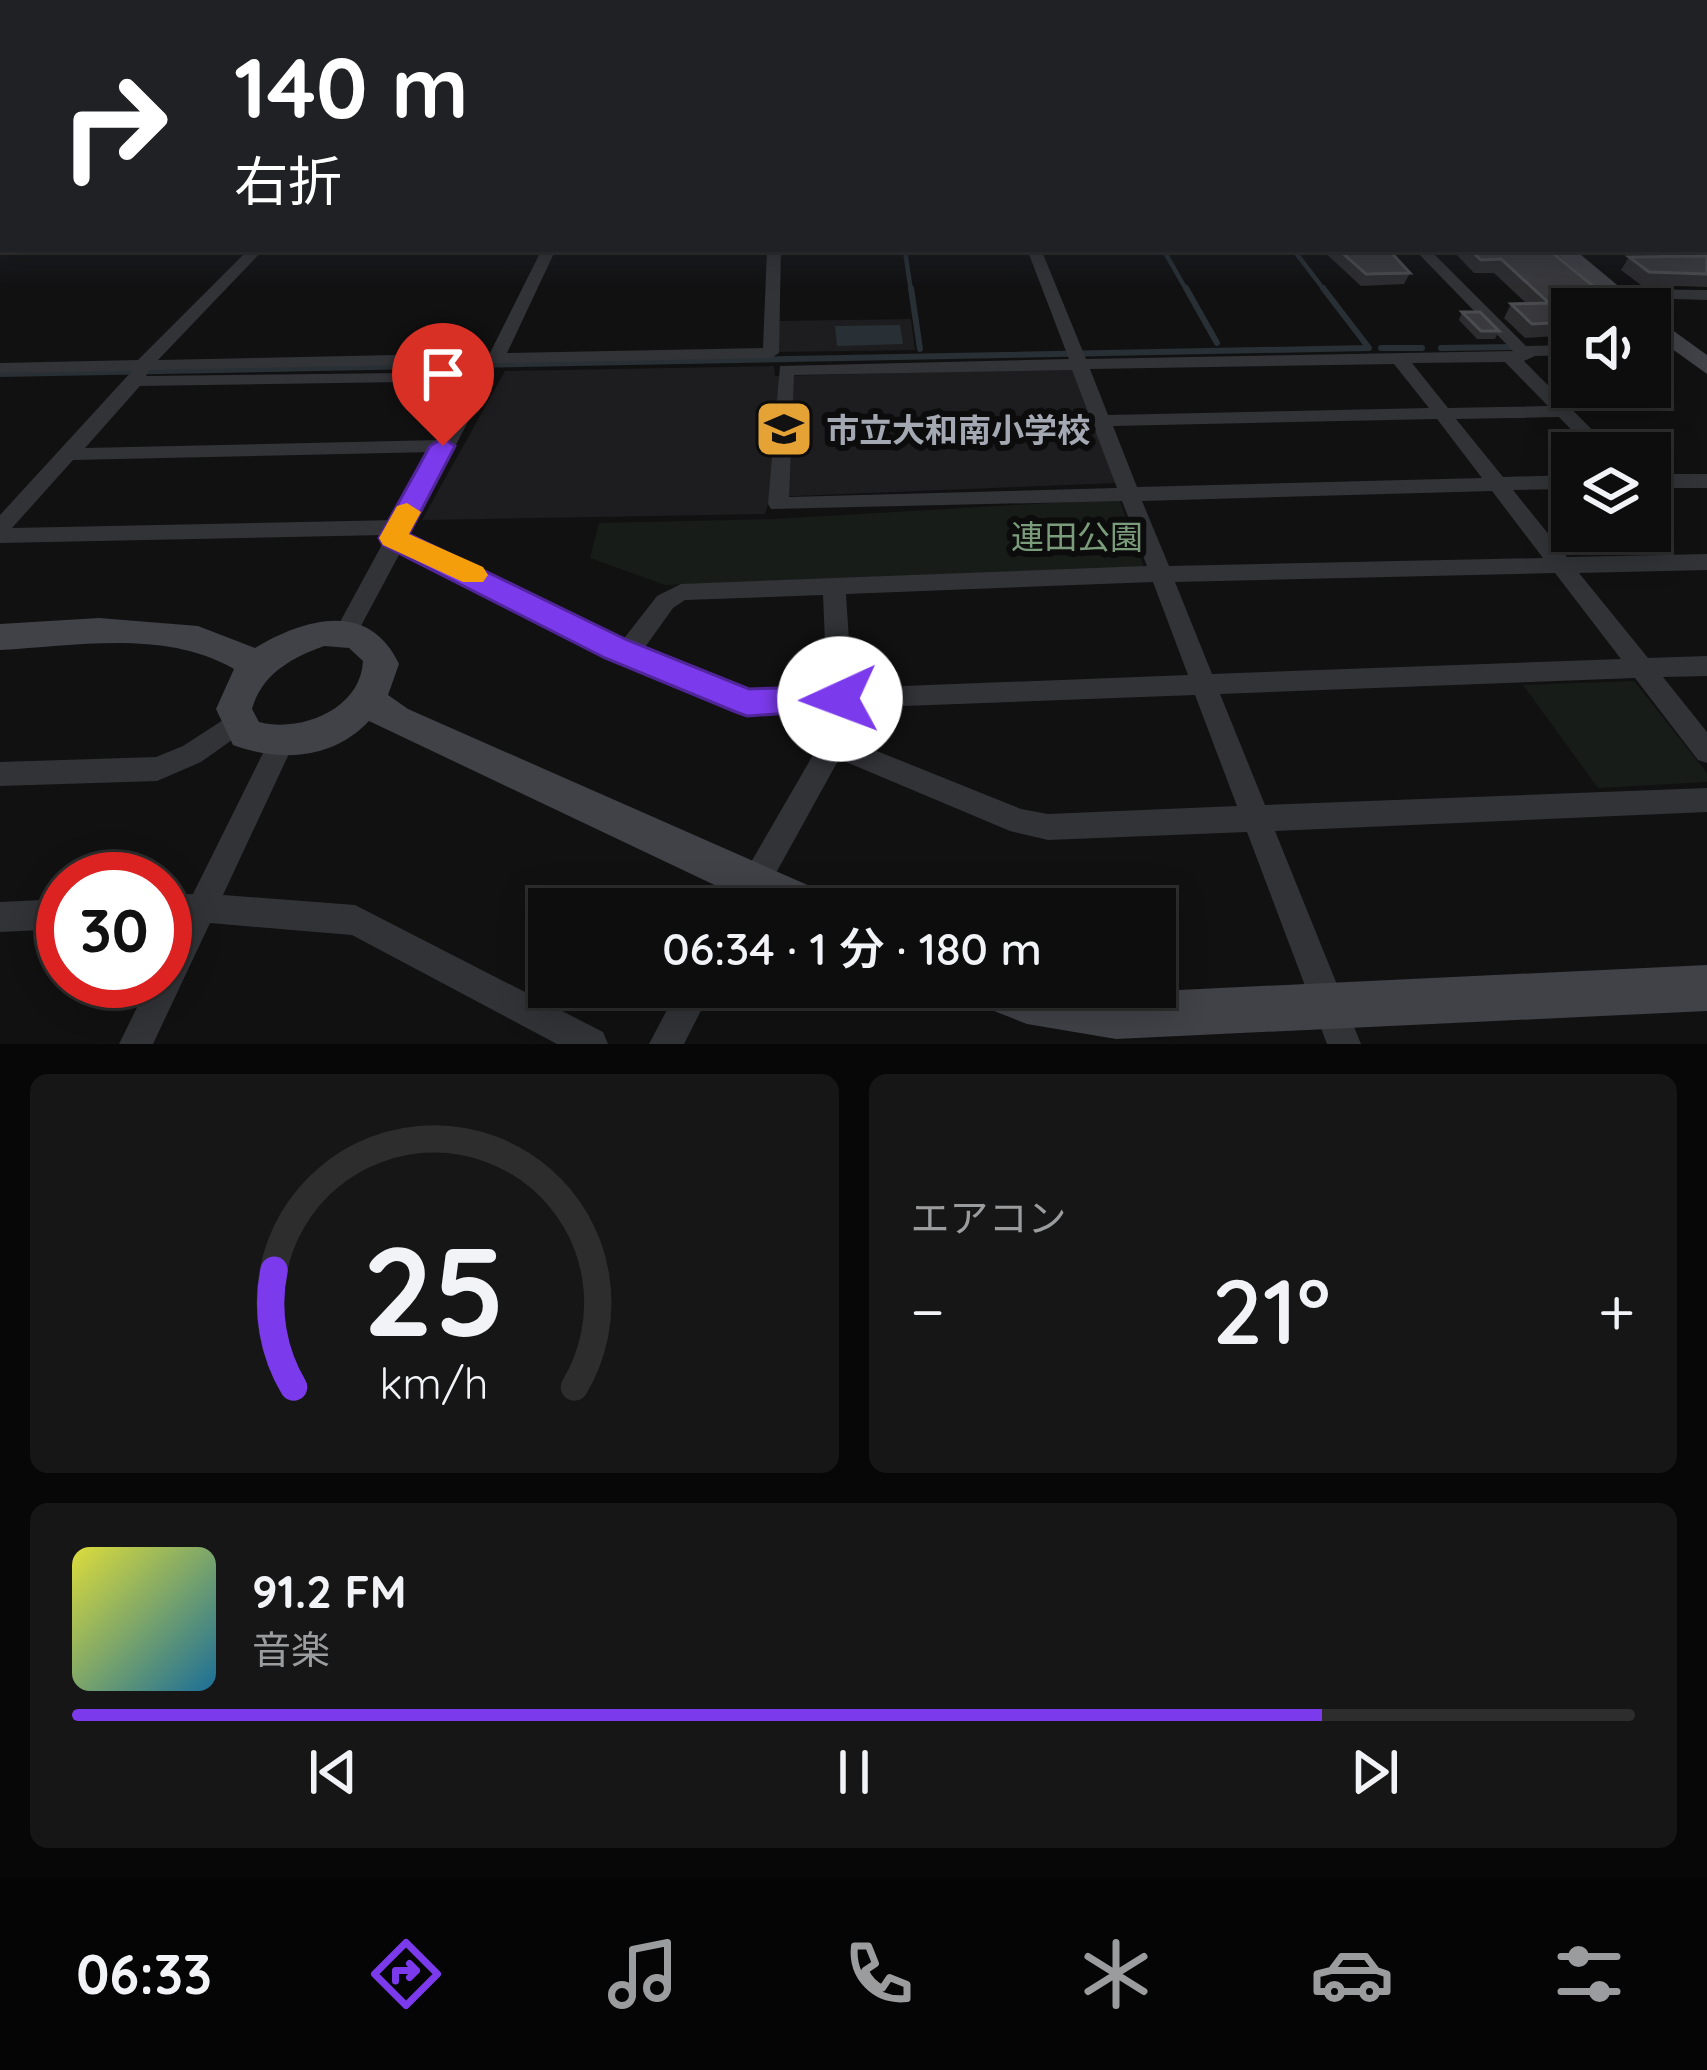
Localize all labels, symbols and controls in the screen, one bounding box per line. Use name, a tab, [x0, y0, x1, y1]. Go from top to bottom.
text: 140 m	[234, 34, 469, 139]
icon: right	[36, 48, 192, 204]
text: 右折	[234, 147, 342, 215]
map controls	[1551, 288, 1671, 552]
button: sound	[1551, 288, 1671, 408]
pin	[392, 323, 494, 446]
icon: arrive	[410, 341, 476, 407]
school or university icon: 市立大和南小学校	[753, 398, 815, 460]
place label: 市立大和南小学校	[826, 409, 1090, 450]
button: layers	[1551, 432, 1671, 552]
park label: 連田公園	[1011, 516, 1143, 557]
position arrow	[777, 636, 903, 762]
speed limit sign: 30	[36, 852, 192, 1008]
text: 06:34 · 1 分 · 180 m	[662, 920, 1042, 976]
text: エアコン	[911, 1193, 1067, 1242]
text: 25	[363, 1211, 506, 1367]
text: 21°	[1212, 1254, 1331, 1367]
text: −	[911, 1269, 945, 1352]
text: +	[1598, 1269, 1635, 1352]
text: km/h	[380, 1355, 489, 1409]
text: 91.2 FM	[252, 1563, 407, 1619]
text: 音楽	[252, 1625, 330, 1674]
icon: previous	[300, 1739, 366, 1805]
icon: pause	[821, 1739, 887, 1805]
icon: next	[1342, 1739, 1408, 1805]
icon: directions	[364, 1932, 448, 2016]
icon: music	[601, 1932, 685, 2016]
icon: phone	[837, 1932, 921, 2016]
icon: climate	[1074, 1932, 1158, 2016]
icon: car	[1310, 1932, 1394, 2016]
icon: filters	[1547, 1932, 1631, 2016]
text: 06:33	[76, 1940, 212, 2008]

